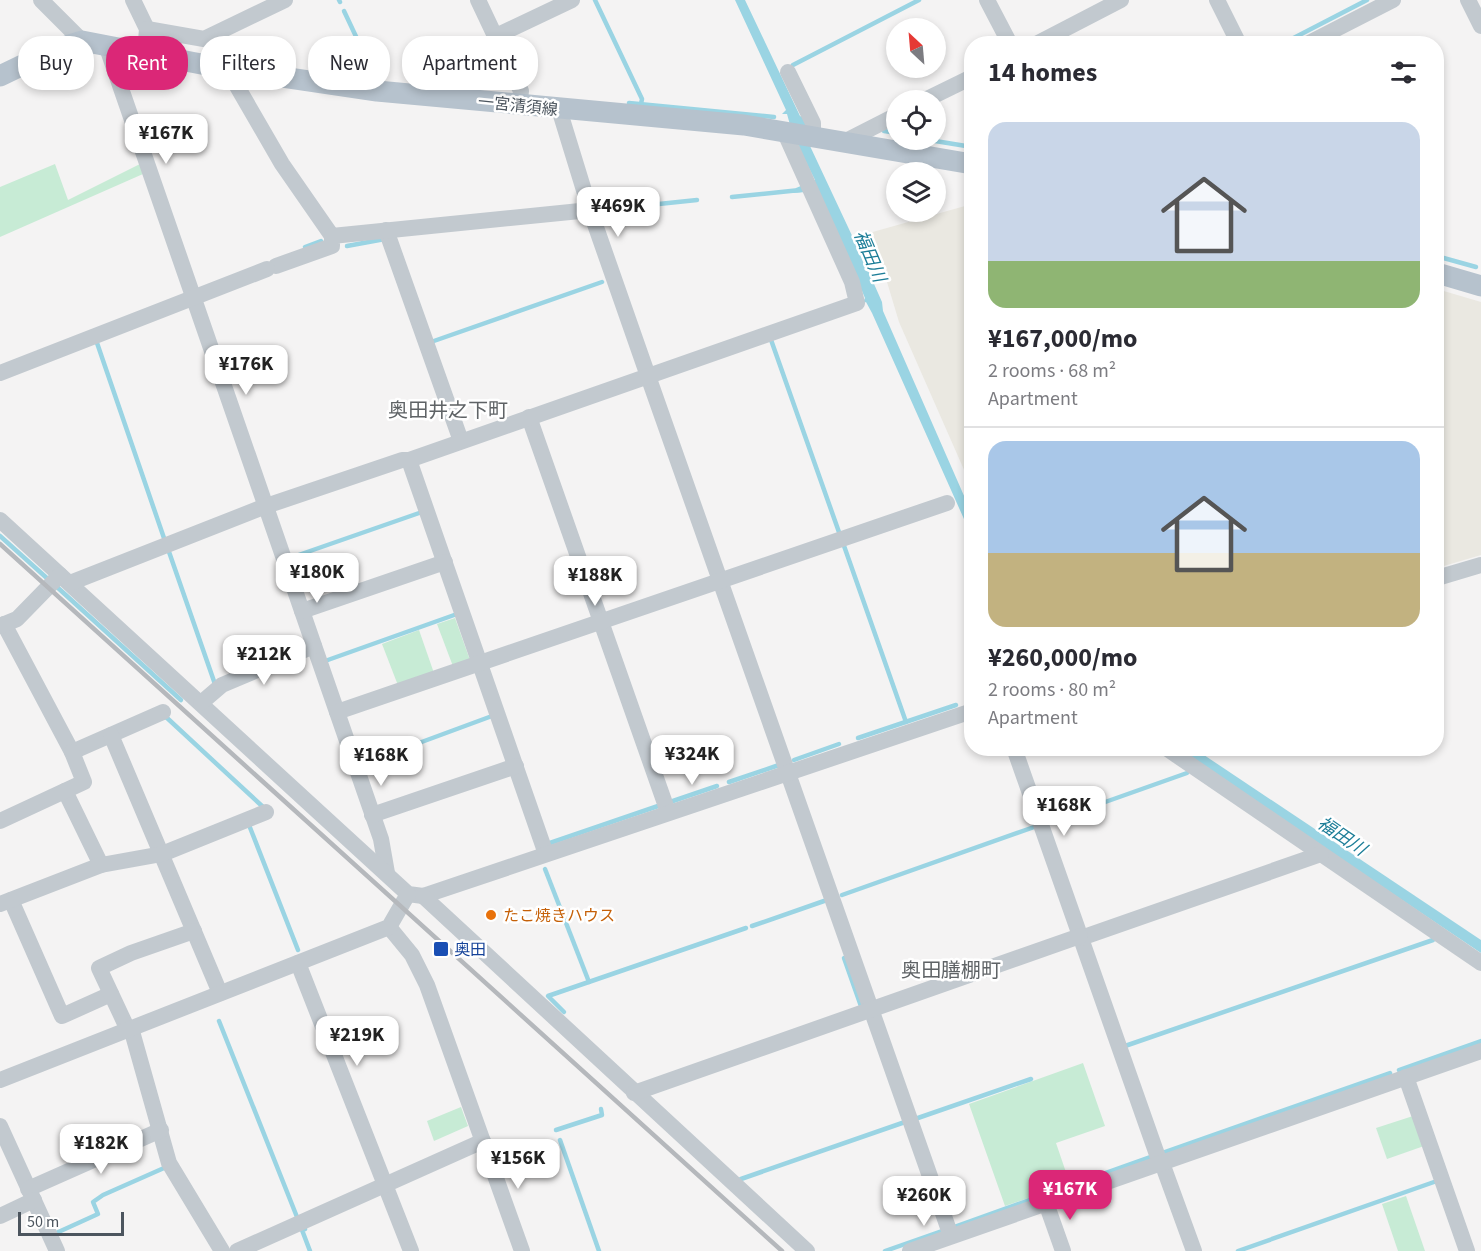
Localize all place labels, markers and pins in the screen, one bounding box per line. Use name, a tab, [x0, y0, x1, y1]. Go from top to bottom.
pin: ¥167K	[124, 114, 208, 165]
pin: ¥469K	[576, 187, 660, 238]
pin: ¥176K	[204, 345, 288, 396]
pin: ¥180K	[275, 553, 359, 604]
pin: ¥188K	[553, 556, 637, 607]
pin: ¥212K	[222, 635, 306, 686]
pin: ¥324K	[650, 735, 734, 786]
pin: ¥168K	[339, 736, 423, 787]
pin: ¥168K	[1022, 786, 1106, 837]
place label: たこ焼きハウス	[503, 905, 615, 927]
marker: たこ焼きハウス	[484, 908, 498, 922]
place label: 奥田	[454, 939, 486, 961]
marker: 奥田	[432, 940, 450, 958]
pin: ¥219K	[315, 1016, 399, 1067]
pin: ¥182K	[59, 1124, 143, 1175]
pin: ¥156K	[476, 1139, 560, 1190]
pin: ¥167K	[1028, 1170, 1112, 1221]
pin: ¥260K	[882, 1176, 966, 1227]

